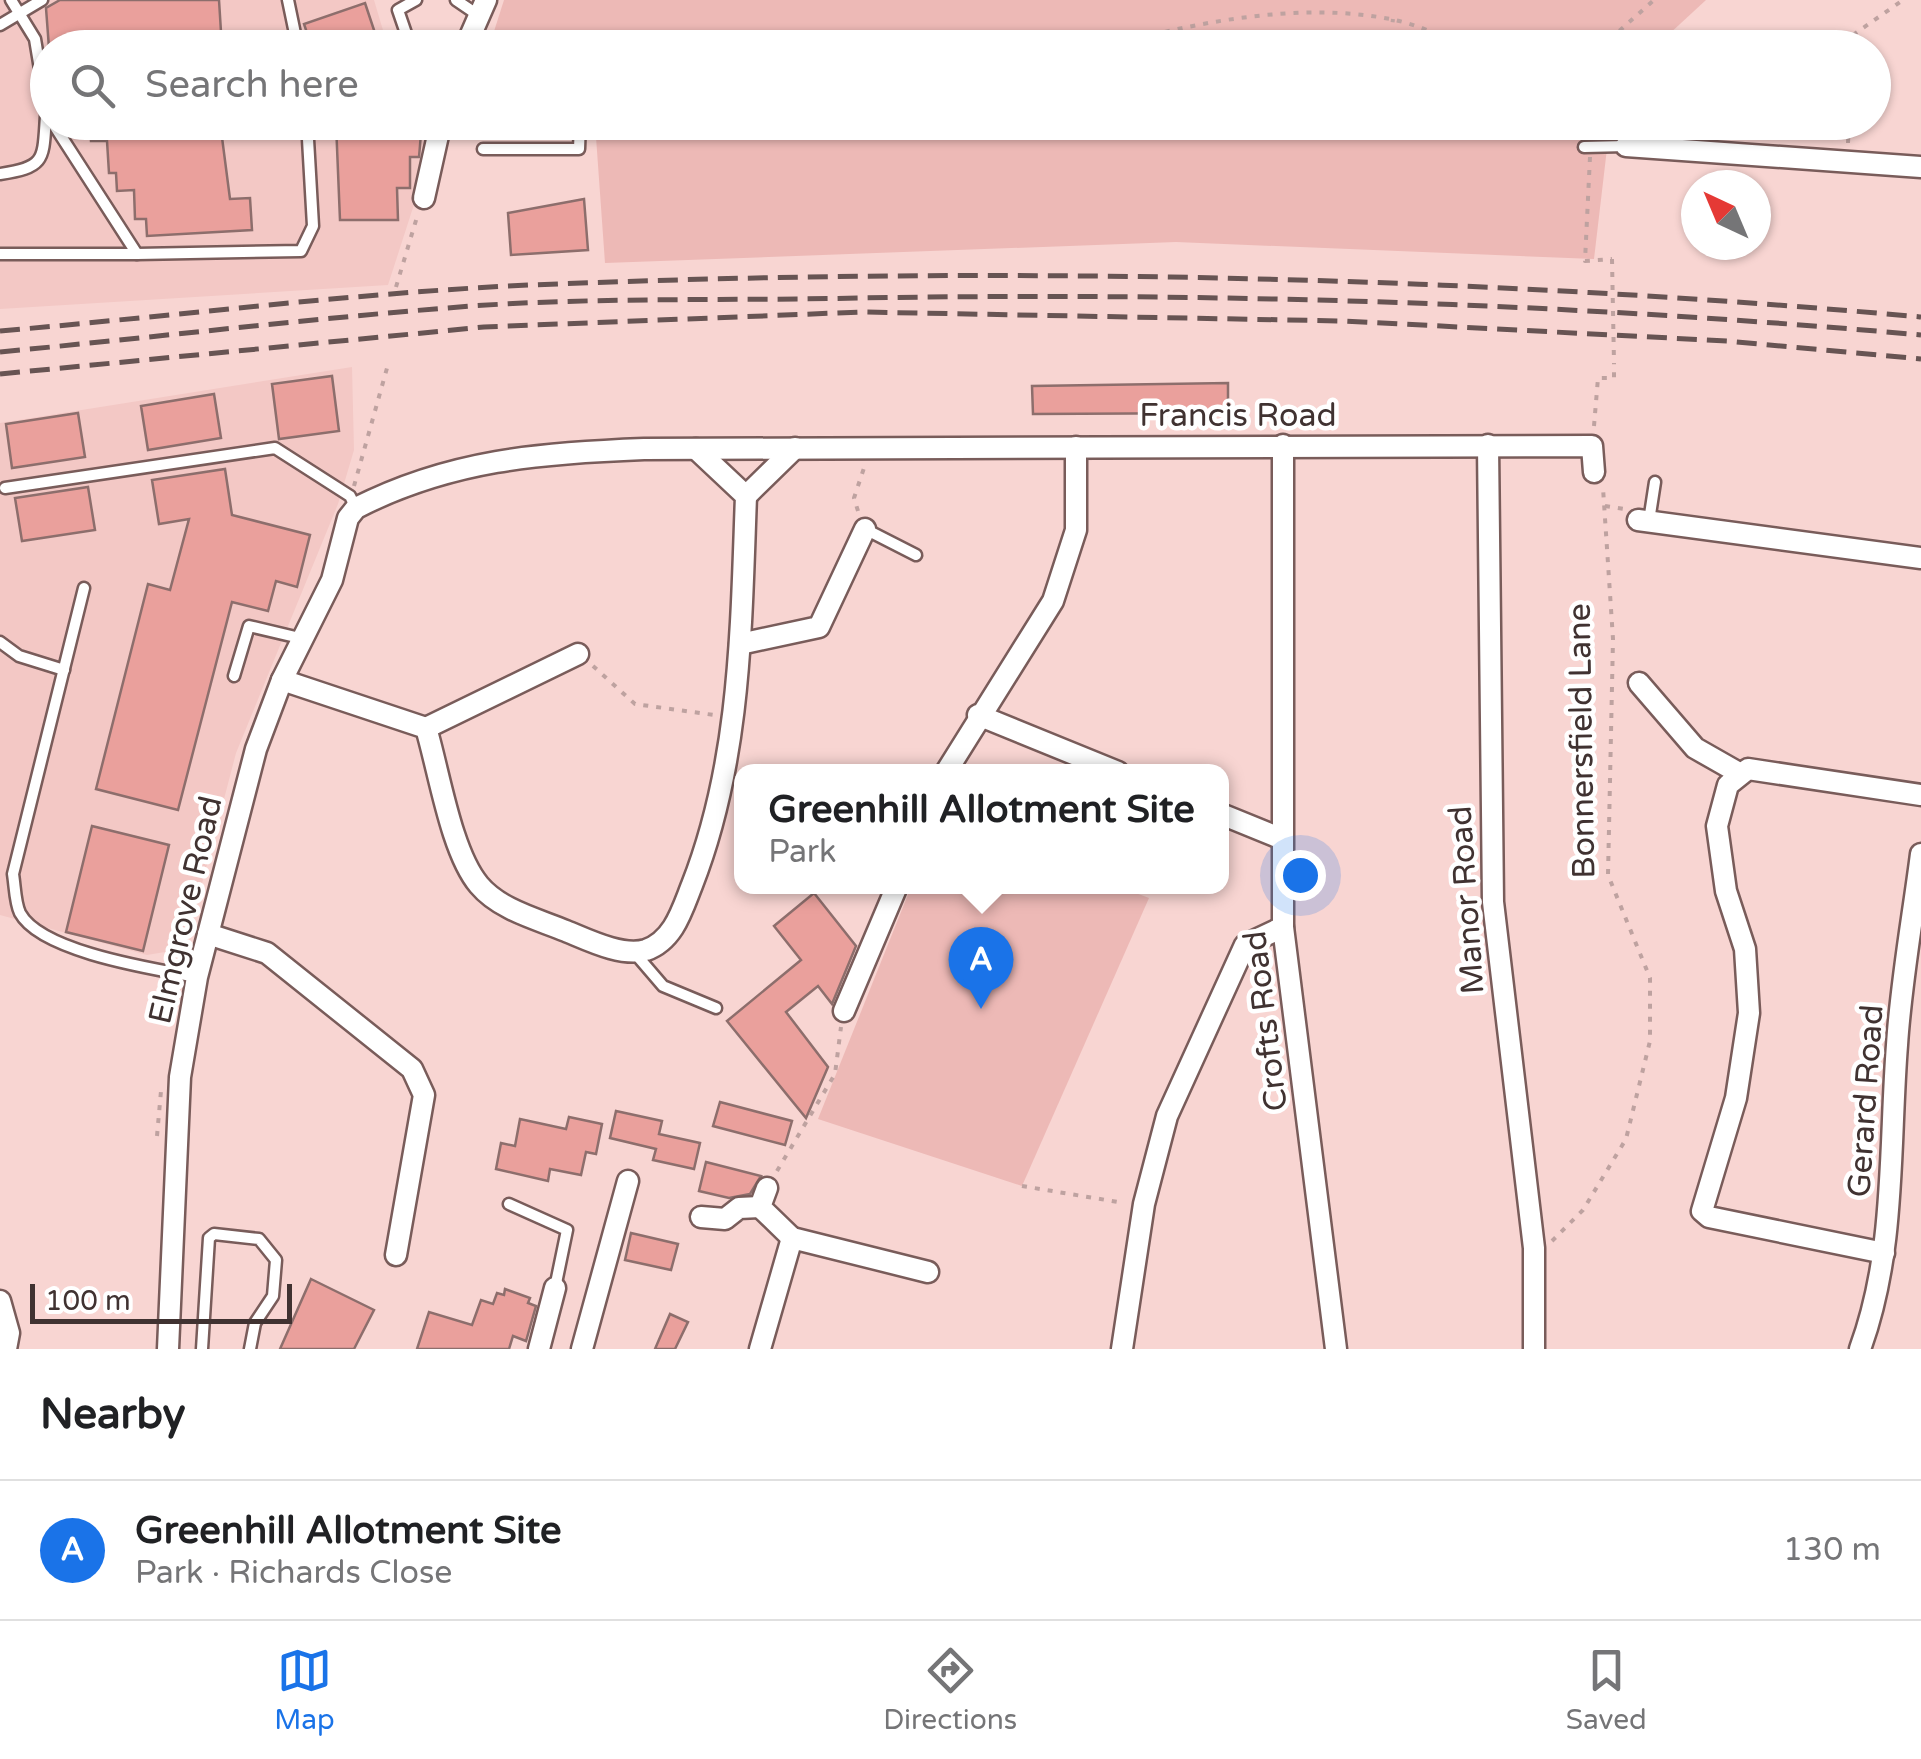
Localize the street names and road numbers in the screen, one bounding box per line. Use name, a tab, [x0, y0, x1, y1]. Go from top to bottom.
street label: Francis Road	[1139, 397, 1337, 435]
street label: Bonnersfield Lane	[1561, 603, 1603, 879]
street label: Elmgrove Road	[141, 792, 231, 1028]
street label: Manor Road	[1441, 804, 1493, 996]
street label: Crofts Road	[1236, 929, 1296, 1113]
street label: Gerard Road	[1840, 1003, 1892, 1199]

